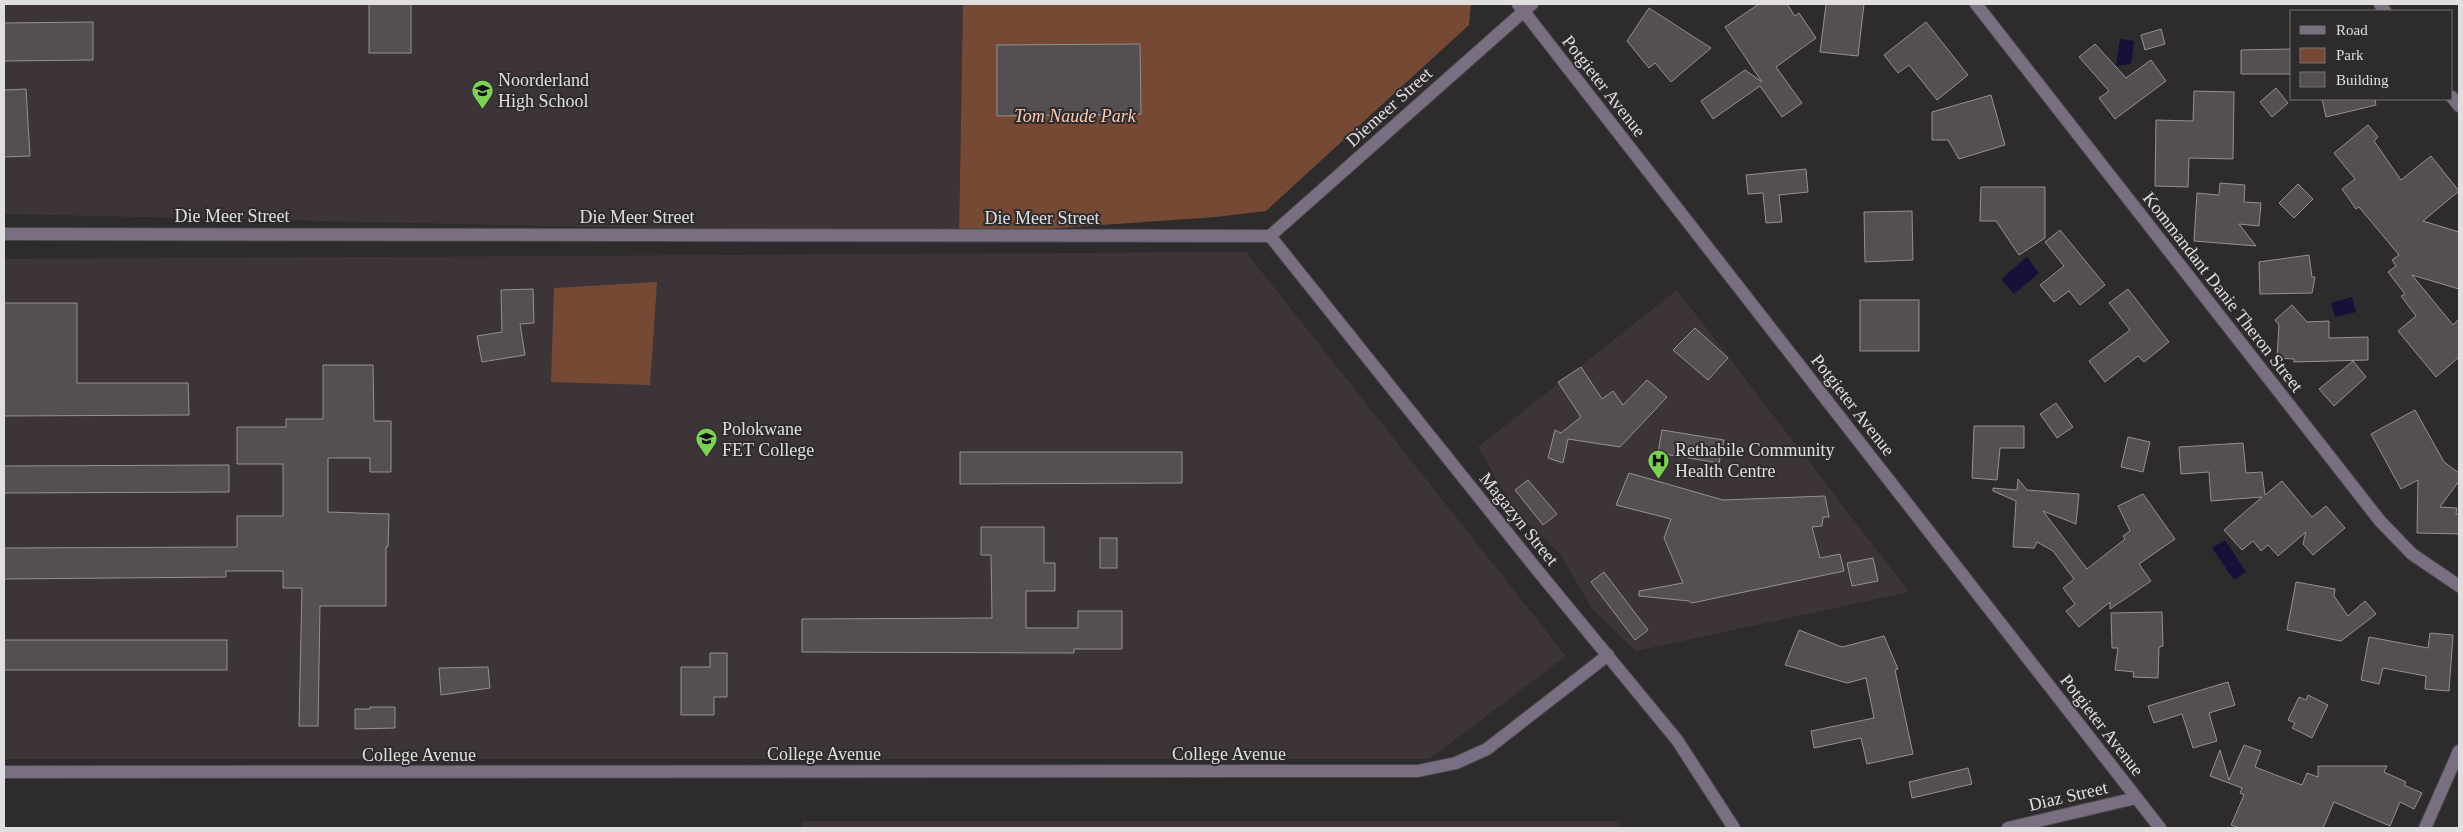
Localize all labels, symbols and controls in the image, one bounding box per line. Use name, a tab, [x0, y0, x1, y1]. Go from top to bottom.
legend	[2290, 10, 2453, 100]
text: Road	[2336, 22, 2368, 38]
street label: Potgieter Avenue	[1558, 31, 1650, 141]
text: Park	[2336, 47, 2364, 63]
street label: Diemeer Street	[1342, 63, 1436, 151]
place label: Noorderland High School	[498, 70, 589, 111]
text: Building	[2336, 72, 2389, 88]
school or university icon: Noorderland High School	[470, 78, 494, 109]
park label: Tom Naude Park	[1014, 106, 1137, 126]
street label: Kommandant Danie Theron Street	[2139, 188, 2307, 396]
street label: Die Meer Street	[175, 206, 289, 226]
street label: Die Meer Street	[580, 207, 694, 227]
street label: Die Meer Street	[985, 208, 1099, 228]
street label: Potgieter Avenue	[1807, 350, 1899, 460]
place label: Polokwane FET College	[722, 419, 814, 460]
school or university icon: Polokwane FET College	[694, 427, 718, 458]
place label: Rethabile Community Health Centre	[1675, 440, 1835, 481]
hospital icon: Rethabile Community Health Centre	[1647, 448, 1671, 479]
street label: Magazyn Street	[1476, 469, 1562, 569]
street label: Potgieter Avenue	[2056, 670, 2148, 780]
street label: College Avenue	[767, 744, 881, 764]
street label: College Avenue	[1172, 744, 1286, 764]
street label: College Avenue	[362, 745, 476, 765]
street label: Diaz Street	[2027, 777, 2109, 815]

